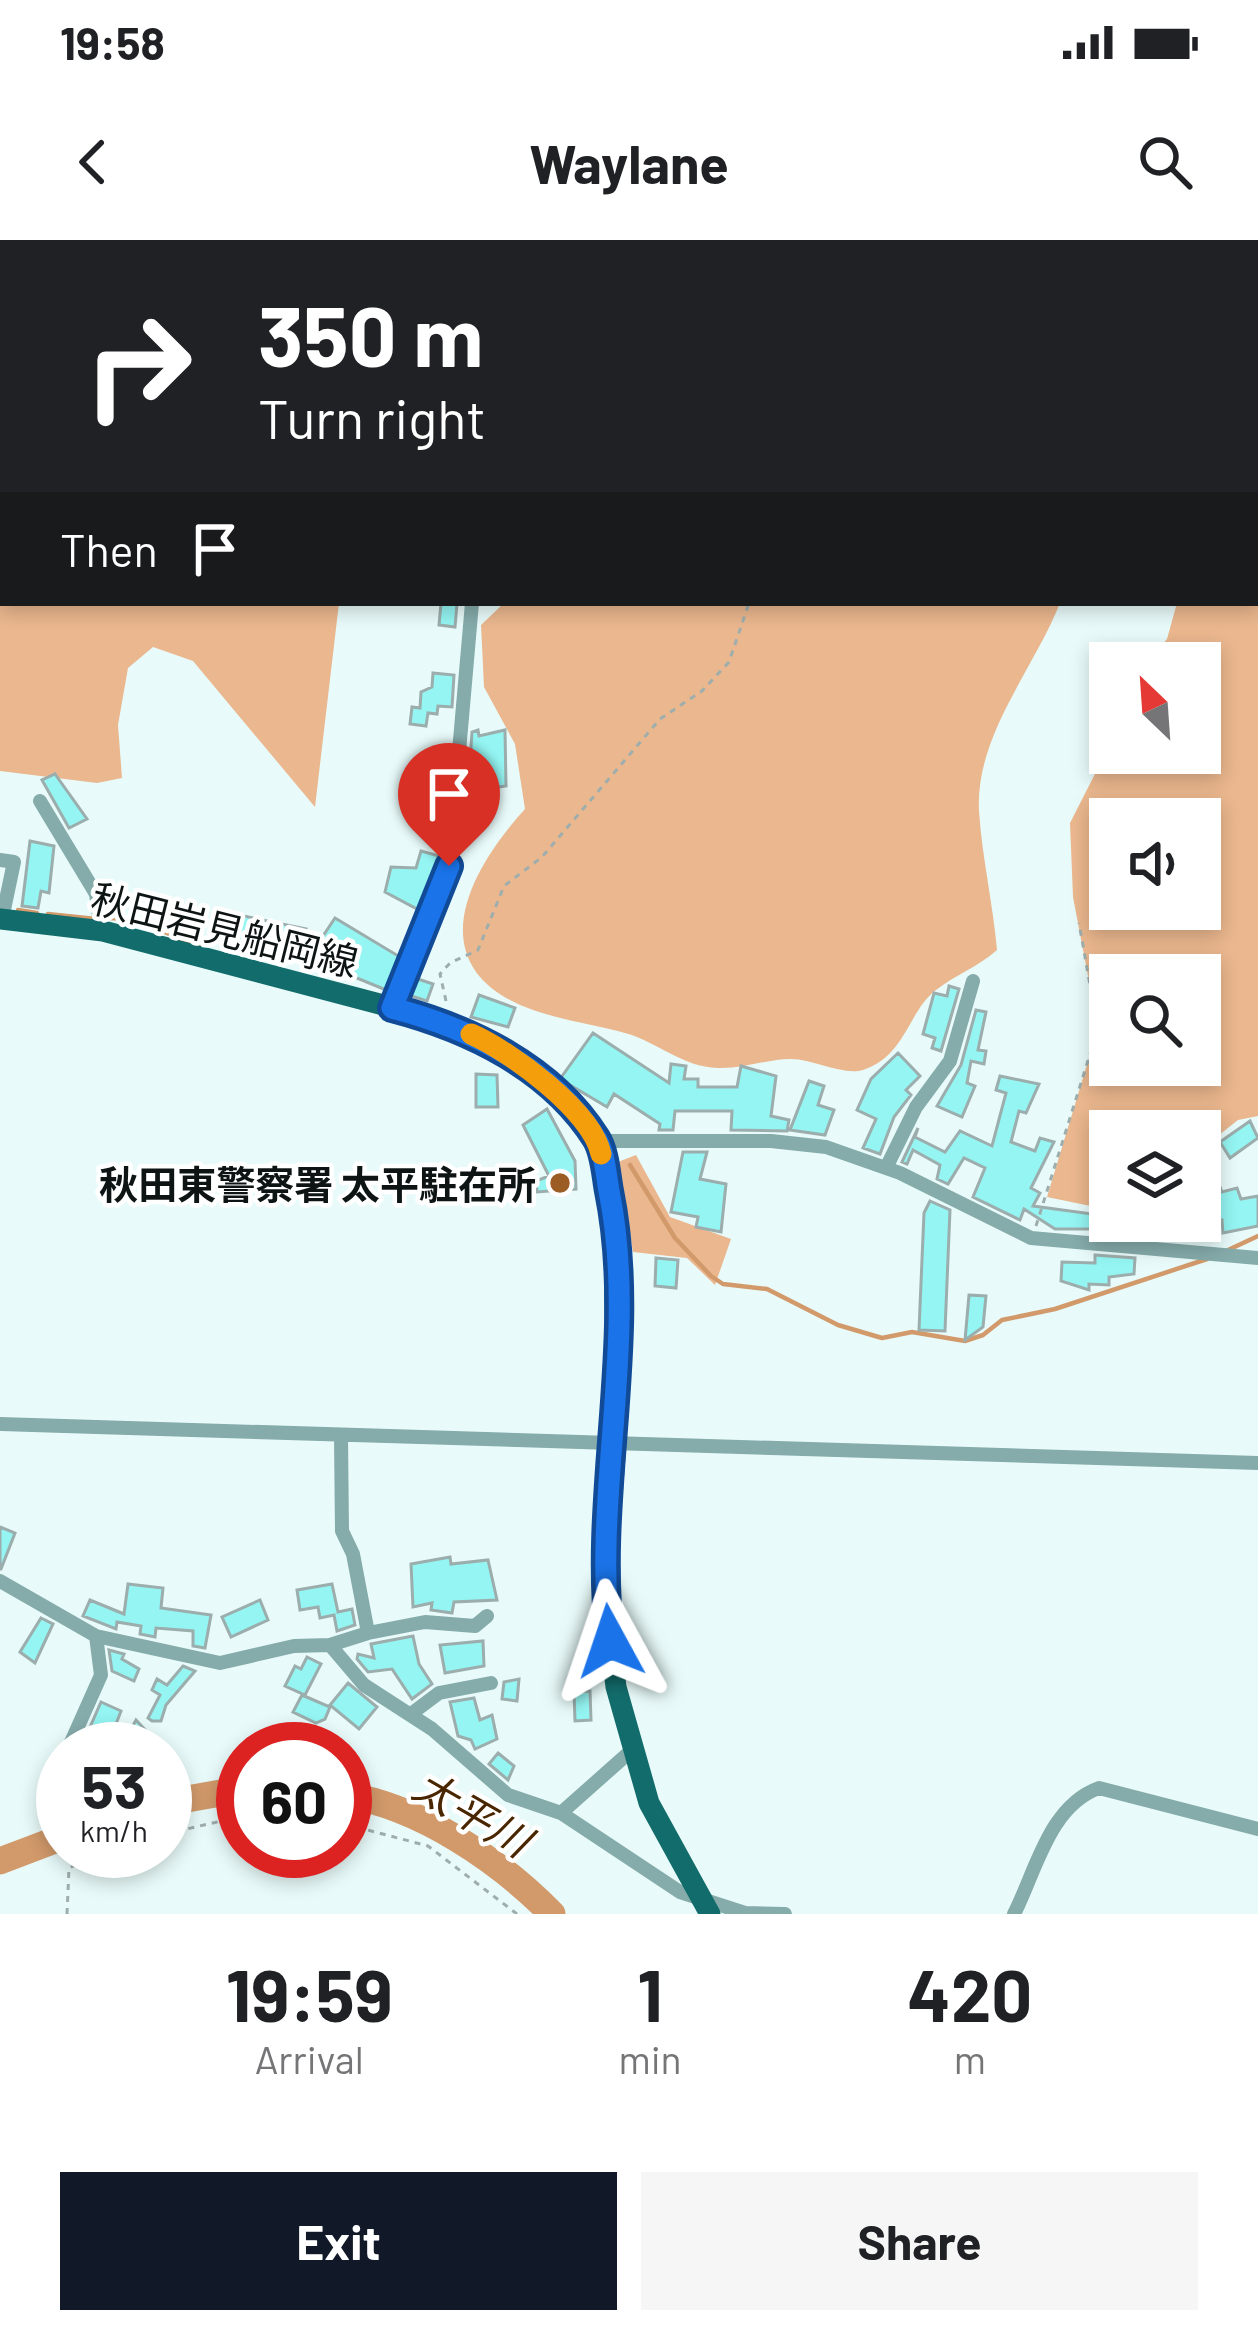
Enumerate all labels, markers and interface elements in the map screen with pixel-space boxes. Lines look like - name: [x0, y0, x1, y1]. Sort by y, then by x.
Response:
- text: 19:58: [60, 15, 165, 69]
- icon: back: [60, 129, 126, 195]
- icon: search: [1132, 129, 1198, 195]
- text: Waylane: [529, 130, 729, 195]
- text: 350 m: [258, 283, 483, 384]
- icon: right: [60, 288, 216, 444]
- text: Turn right: [258, 385, 486, 450]
- icon: arrive: [182, 516, 248, 582]
- text: Then: [60, 522, 158, 576]
- north arrow: [1089, 642, 1221, 774]
- map controls: [1089, 642, 1221, 1242]
- pin: [398, 743, 500, 866]
- icon: arrive: [416, 761, 482, 827]
- button: sound: [1089, 798, 1221, 930]
- street label: 秋田岩見船岡線: [87, 873, 363, 985]
- button: search: [1089, 954, 1221, 1086]
- button: layers: [1089, 1110, 1221, 1242]
- place label: 秋田東警察署 太平駐在所: [99, 1160, 536, 1207]
- marker: 秋田東警察署 太平駐在所: [547, 1170, 573, 1196]
- position arrow: [547, 1578, 673, 1704]
- speed limit sign: 60: [216, 1722, 372, 1878]
- text: 53: [82, 1749, 146, 1821]
- water label: 太平川: [406, 1759, 544, 1867]
- text: km/h: [80, 1812, 148, 1848]
- text: 19:59: [226, 1950, 393, 2036]
- text: 1: [637, 1950, 663, 2036]
- text: 420: [907, 1950, 1032, 2036]
- text: Arrival: [255, 2035, 364, 2082]
- text: min: [618, 2035, 682, 2082]
- text: m: [954, 2035, 986, 2082]
- button: Exit: [60, 2172, 617, 2310]
- button: Share: [641, 2172, 1198, 2310]

